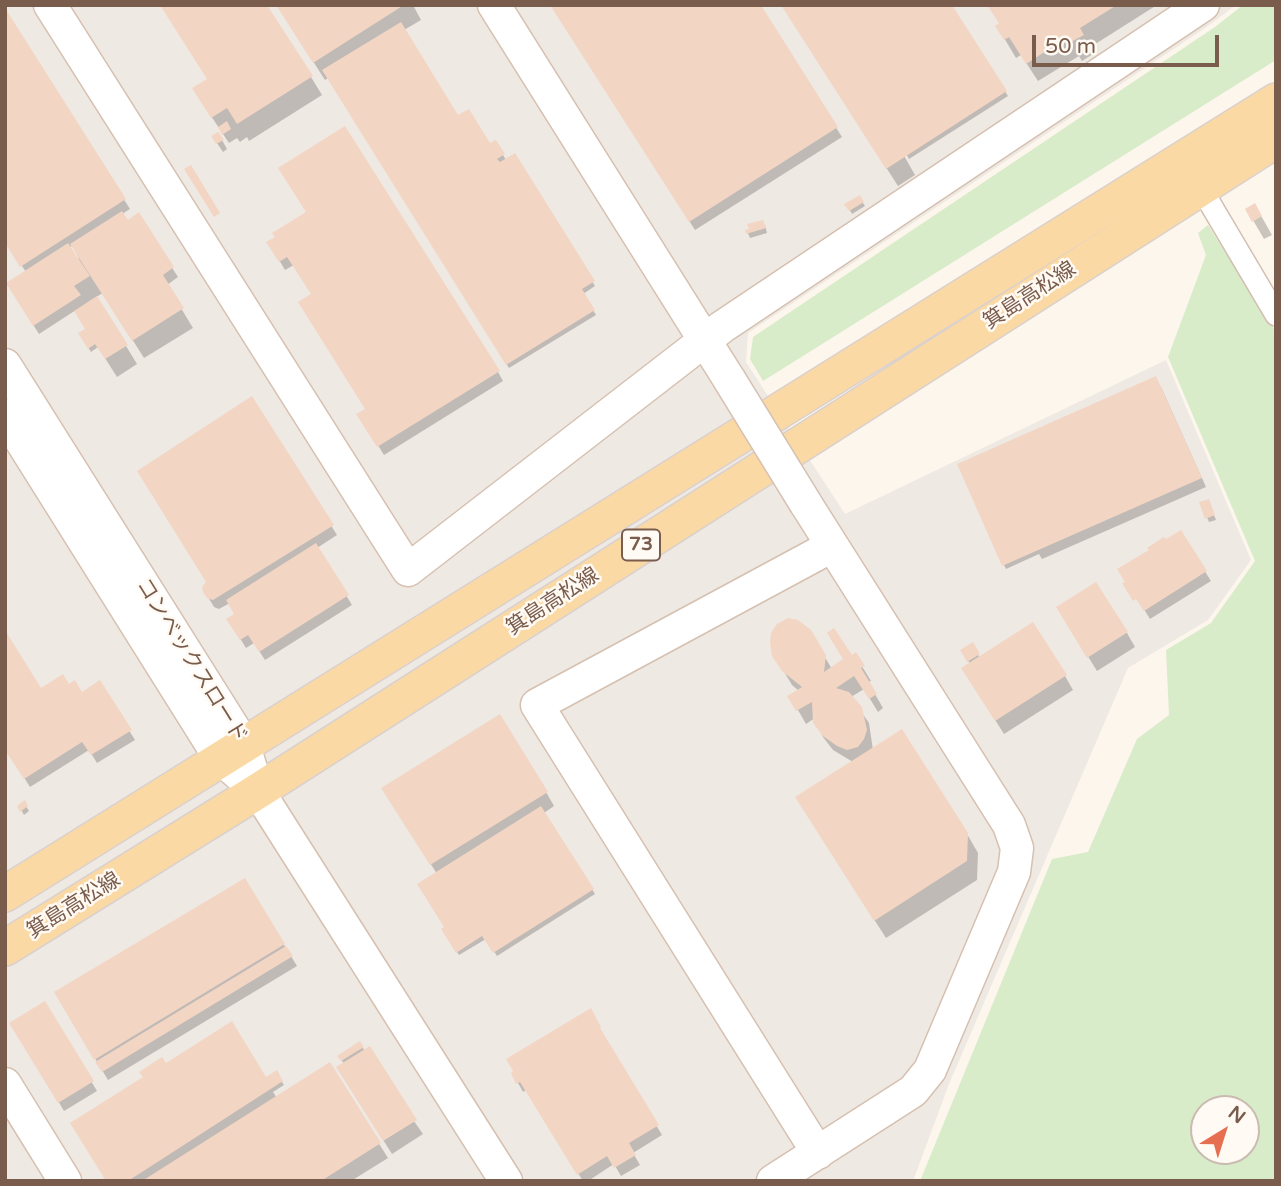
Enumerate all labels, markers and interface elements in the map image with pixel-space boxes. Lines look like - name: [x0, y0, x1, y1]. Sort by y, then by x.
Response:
- scale bar: [1036, 21, 1223, 65]
- text: 50 m: [1045, 34, 1096, 59]
- street label: 箕島高松線: [979, 257, 1081, 335]
- road number: 73: [622, 530, 660, 560]
- street label: 箕島高松線: [502, 563, 604, 641]
- street label: コンベックスロード: [130, 574, 252, 748]
- street label: 箕島高松線: [23, 867, 125, 945]
- north arrow: [1190, 1095, 1260, 1165]
- text: N: [1224, 1102, 1249, 1128]

